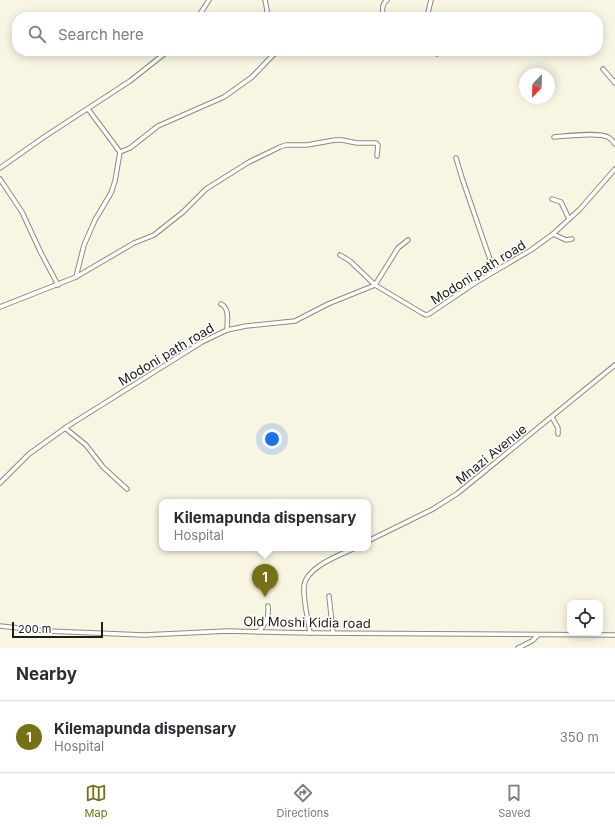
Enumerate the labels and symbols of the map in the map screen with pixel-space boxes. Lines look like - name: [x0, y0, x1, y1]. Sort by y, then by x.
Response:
- north arrow: [519, 68, 555, 104]
- street label: Modoni path road: [428, 236, 528, 308]
- street label: Modoni path road: [115, 319, 217, 389]
- street label: Mnazi Avenue: [452, 421, 530, 487]
- your location: [262, 429, 282, 449]
- pin: 1: [252, 564, 278, 597]
- street label: Old Moshi Kidia road: [243, 613, 371, 631]
- scale bar: [12, 620, 103, 639]

